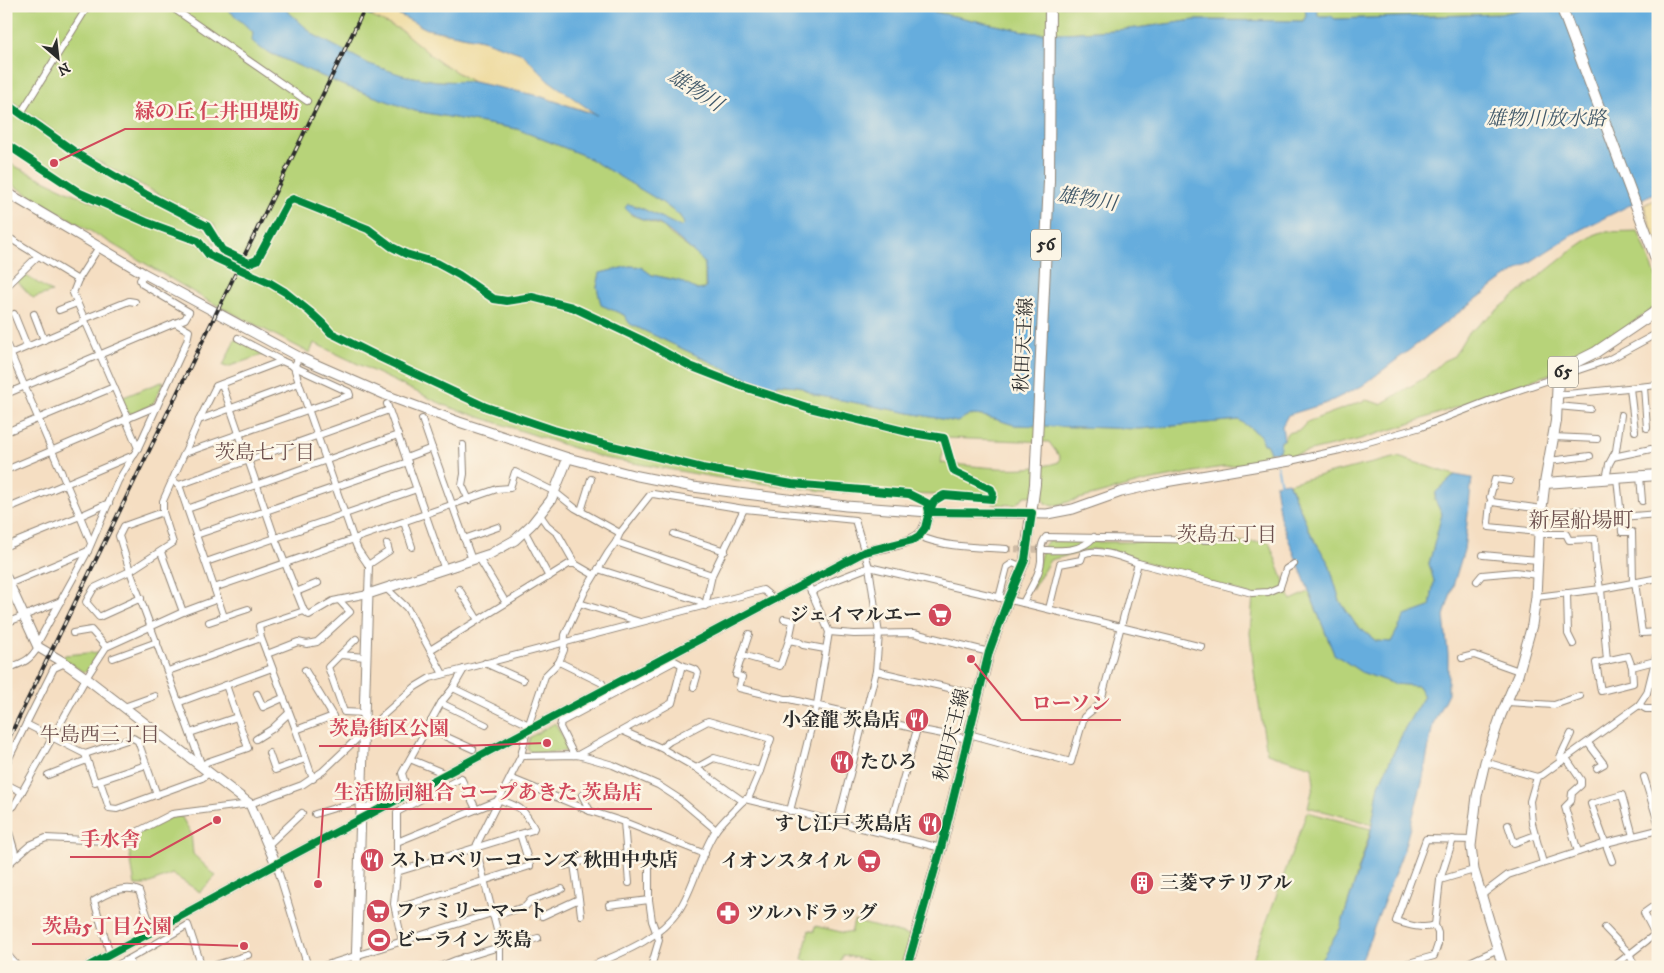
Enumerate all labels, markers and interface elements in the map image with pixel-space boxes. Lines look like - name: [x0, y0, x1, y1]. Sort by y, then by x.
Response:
- north arrow: [32, 32, 82, 82]
- text: N: [54, 58, 73, 79]
- water label: 雄物川: [663, 64, 729, 119]
- callout: 緑の丘 仁井田堤防: [125, 94, 309, 129]
- text: 緑の丘 仁井田堤防: [135, 100, 299, 125]
- water label: 雄物川放水路: [1486, 107, 1608, 132]
- water label: 雄物川: [1055, 183, 1121, 217]
- road number: 56: [1031, 230, 1061, 260]
- street label: 秋田天王線: [1010, 297, 1038, 393]
- road number: 65: [1548, 357, 1578, 388]
- district label: 茨島七丁目: [215, 441, 315, 466]
- district label: 新屋船場町: [1529, 508, 1634, 534]
- district label: 茨島五丁目: [1177, 523, 1277, 548]
- supermarket icon: ジェイマルエー: [927, 602, 953, 628]
- place label: ジェイマルエー: [789, 604, 922, 627]
- callout: ローソン: [1021, 685, 1121, 720]
- street label: 秋田天王線: [929, 686, 975, 784]
- text: ローソン: [1031, 692, 1111, 717]
- restaurant icon: 小金龍 茨島店: [904, 707, 930, 733]
- place label: 小金龍 茨島店: [782, 709, 900, 732]
- callout: 茨島街区公園: [319, 711, 459, 746]
- text: 茨島街区公園: [329, 717, 449, 742]
- district label: 牛島西三丁目: [40, 723, 160, 748]
- restaurant icon: たひろ: [829, 749, 855, 775]
- place label: たひろ: [860, 751, 917, 774]
- callout: 生活協同組合 コープあきた 茨島店: [323, 774, 652, 809]
- text: 生活協同組合 コープあきた 茨島店: [334, 781, 642, 806]
- restaurant icon: すし江戸 茨島店: [917, 811, 943, 837]
- place label: すし江戸 茨島店: [775, 813, 912, 836]
- callout: 手水舎: [70, 822, 150, 857]
- text: 手水舎: [80, 828, 140, 853]
- restaurant icon: ストロベリーコーンズ 秋田中央店: [359, 847, 385, 873]
- supermarket icon: イオンスタイル: [856, 848, 882, 874]
- place label: ストロベリーコーンズ 秋田中央店: [390, 849, 678, 872]
- place label: イオンスタイル: [721, 850, 852, 873]
- building icon: 三菱マテリアル: [1129, 870, 1155, 896]
- place label: 三菱マテリアル: [1160, 872, 1292, 895]
- supermarket icon: ファミリーマート: [365, 898, 391, 924]
- place label: ファミリーマート: [396, 900, 548, 923]
- pharmacy icon: ツルハドラッグ: [715, 900, 741, 926]
- place label: ツルハドラッグ: [746, 902, 878, 925]
- callout: 茨島5丁目公園: [32, 909, 182, 944]
- text: 茨島5丁目公園: [42, 915, 172, 940]
- sports icon: ビーライン 茨島: [366, 927, 392, 953]
- place label: ビーライン 茨島: [396, 929, 532, 952]

